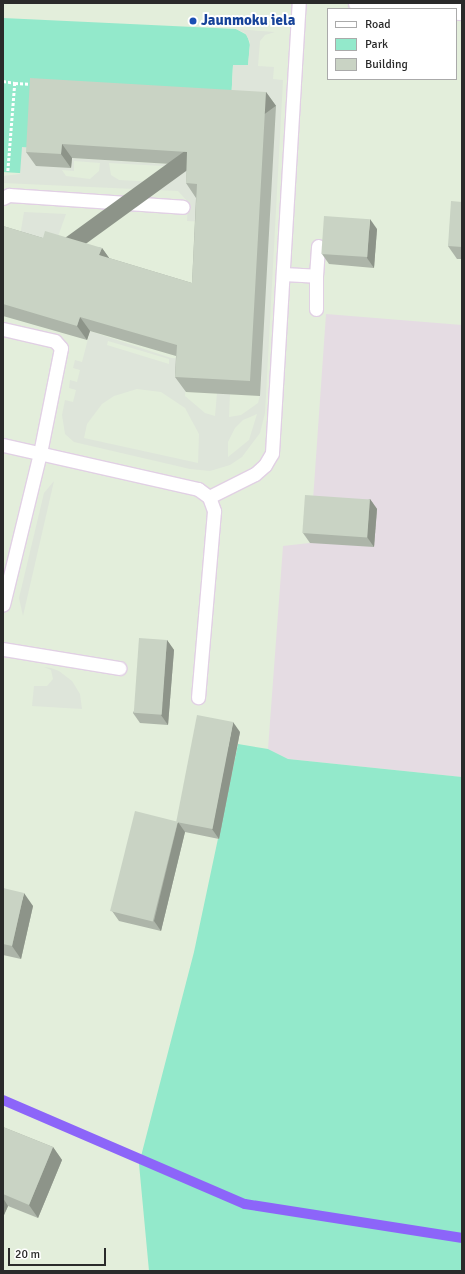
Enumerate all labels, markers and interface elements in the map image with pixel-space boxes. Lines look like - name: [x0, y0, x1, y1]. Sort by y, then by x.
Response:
- legend: [327, 8, 457, 80]
- place label: Jaunmoku iela: [201, 12, 295, 30]
- marker: Jaunmoku iela: [188, 16, 198, 26]
- text: Road: [365, 17, 391, 32]
- text: Park: [365, 37, 388, 52]
- text: Building: [365, 57, 408, 72]
- scale bar: [10, 1240, 108, 1266]
- text: 20 m: [15, 1247, 40, 1262]

